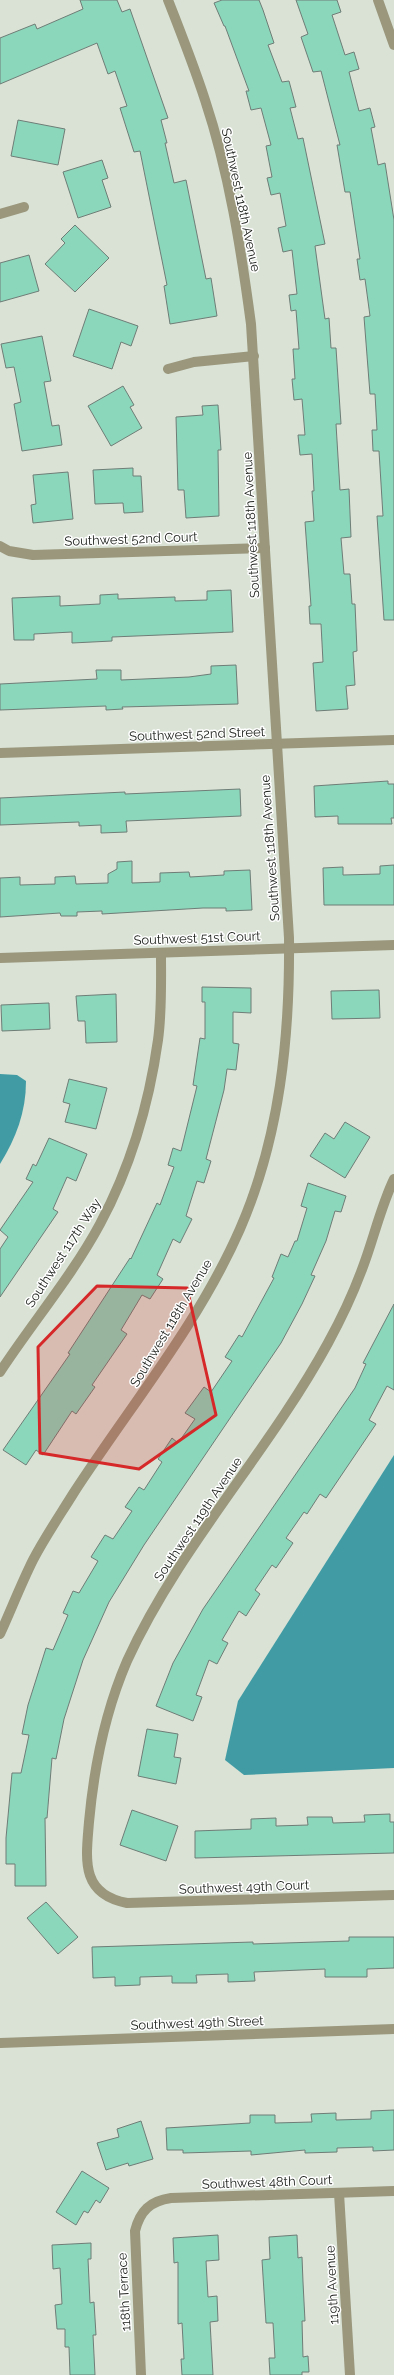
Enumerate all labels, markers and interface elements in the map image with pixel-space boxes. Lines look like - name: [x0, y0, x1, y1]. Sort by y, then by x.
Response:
- street label: Southwest 118th Avenue: [218, 127, 264, 273]
- street label: Southwest 118th Avenue: [240, 451, 262, 598]
- street label: Southwest 52nd Court: [64, 529, 198, 549]
- street label: Southwest 52nd Street: [129, 724, 266, 744]
- street label: Southwest 118th Avenue: [257, 774, 283, 922]
- street label: Southwest 51st Court: [133, 928, 261, 948]
- street label: Southwest 117th Way: [22, 1196, 104, 1310]
- street label: Southwest 118th Avenue: [127, 1256, 215, 1390]
- street label: Southwest 119th Avenue: [151, 1454, 245, 1584]
- street label: Southwest 49th Court: [179, 1877, 310, 1897]
- street label: Southwest 49th Street: [130, 2013, 264, 2033]
- street label: Southwest 48th Court: [202, 2172, 333, 2192]
- street label: 119th Avenue: [322, 2245, 342, 2325]
- street label: 118th Terrace: [114, 2252, 134, 2332]

